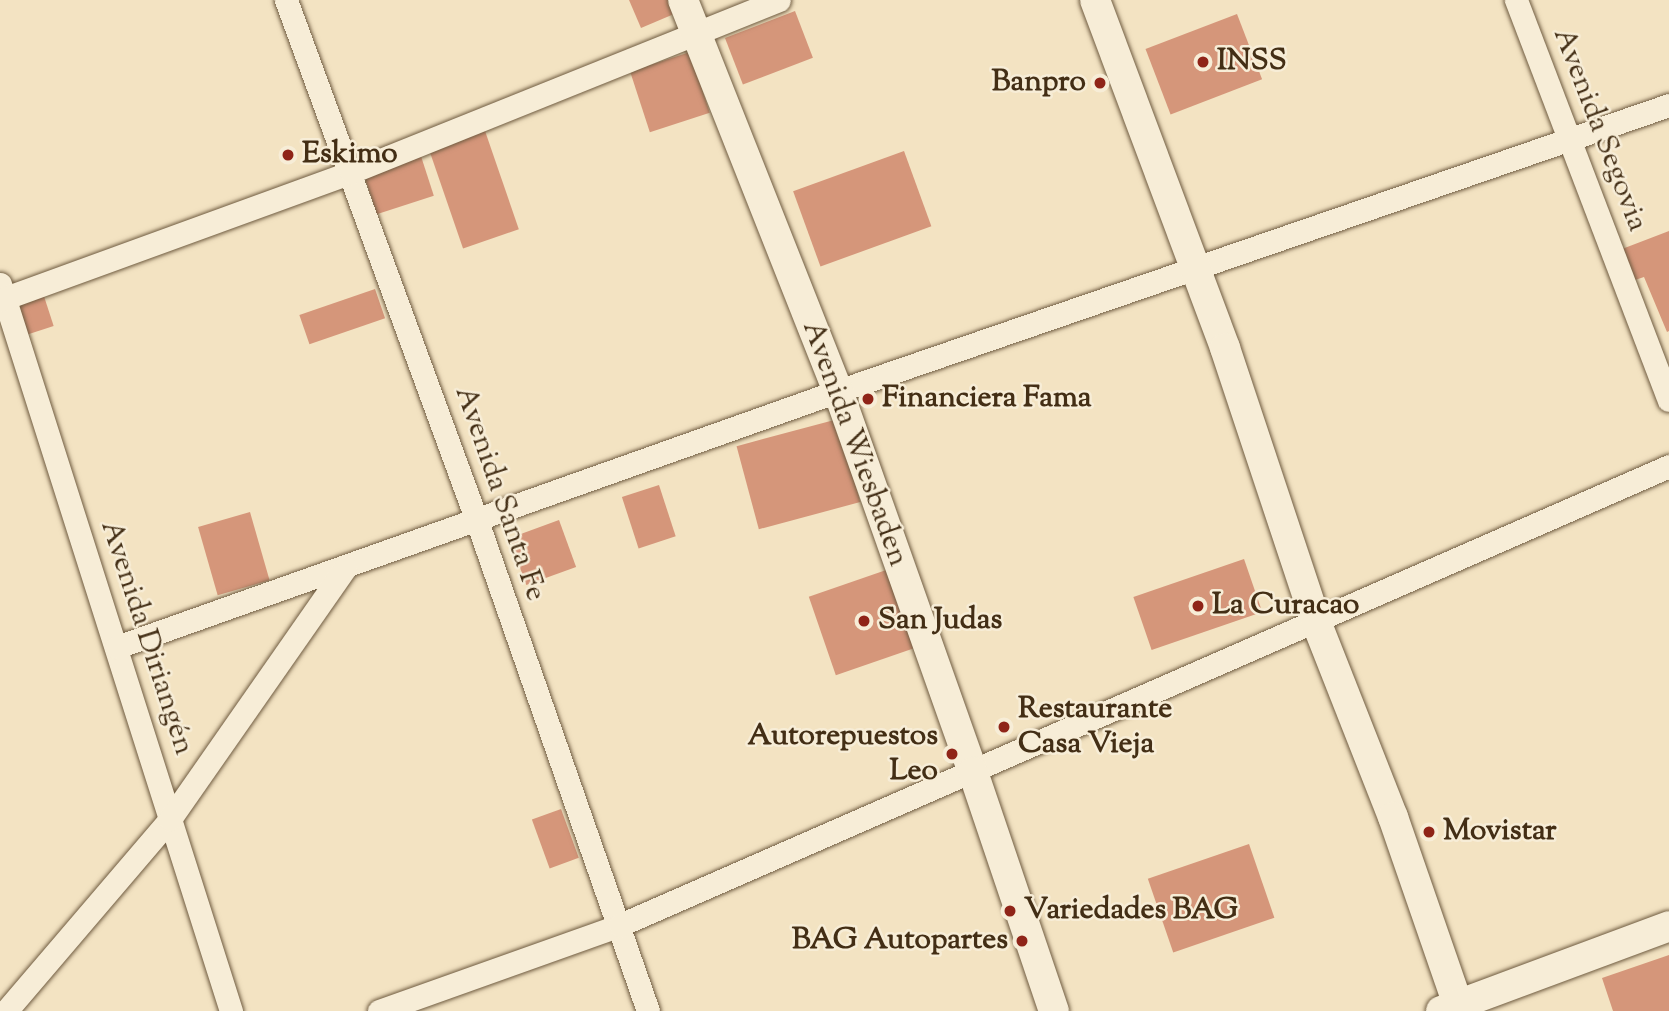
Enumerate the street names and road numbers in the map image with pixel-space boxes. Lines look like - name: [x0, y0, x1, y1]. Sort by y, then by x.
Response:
- street label: Avenida Segovia: [1544, 23, 1654, 237]
- street label: Avenida Wiesbaden: [793, 316, 915, 572]
- street label: Avenida Santa Fe: [445, 382, 553, 606]
- street label: Avenida Diriangén: [91, 516, 201, 760]

